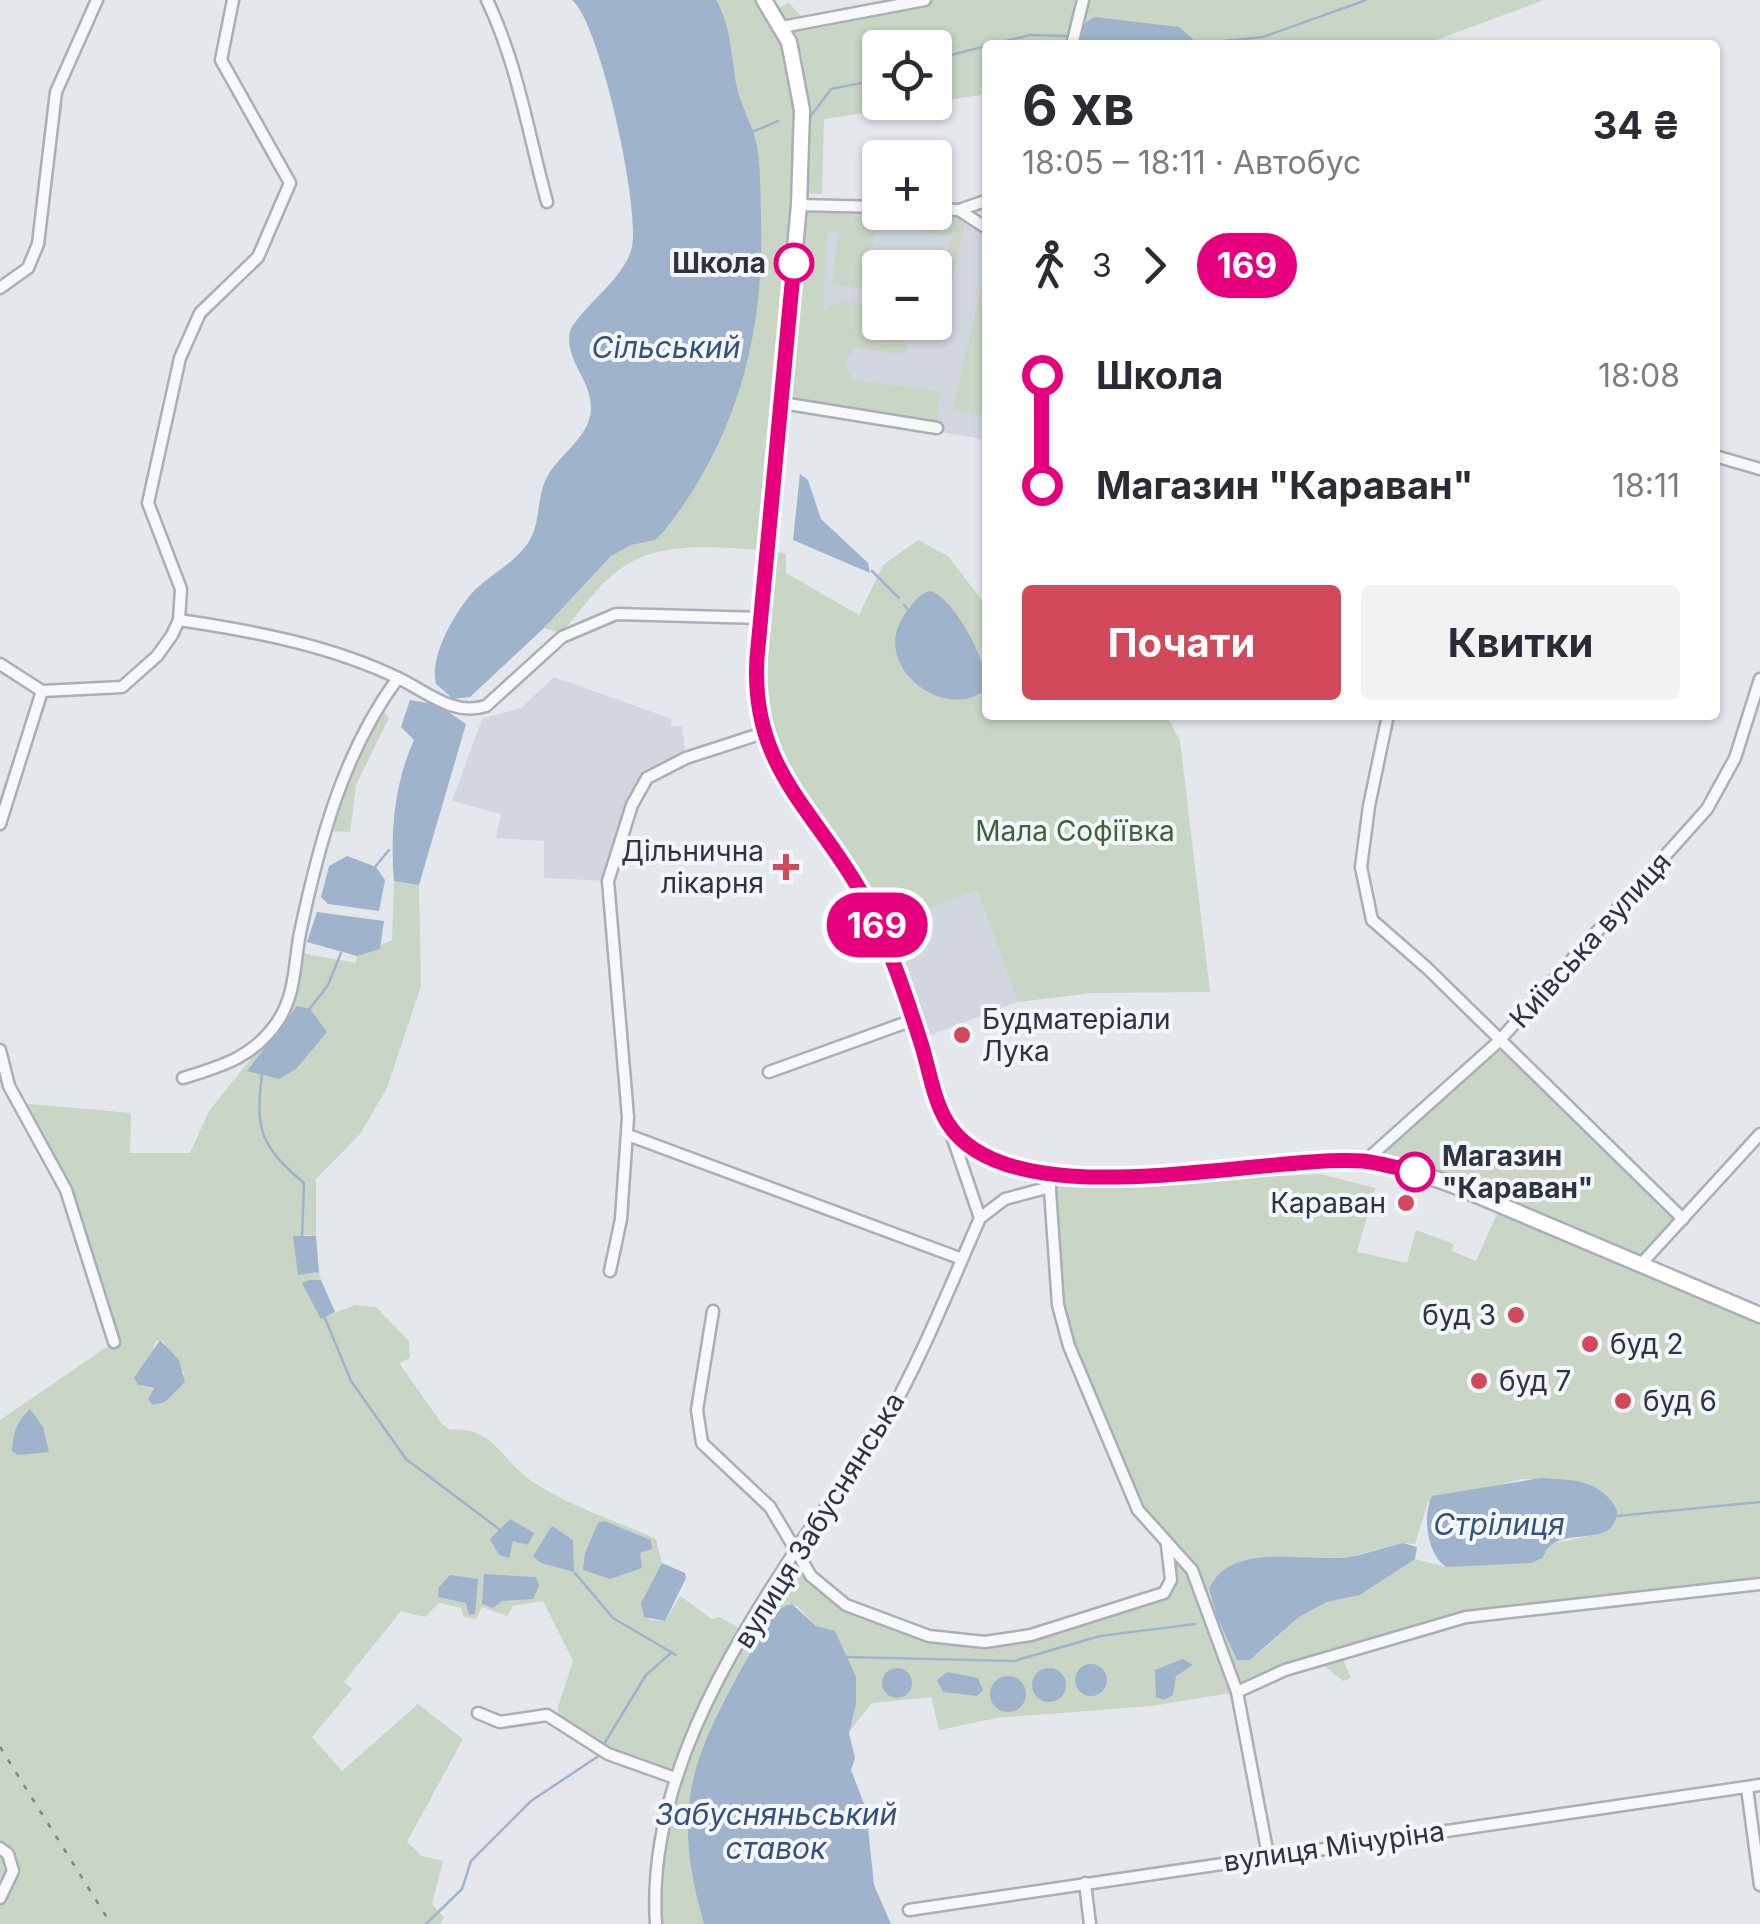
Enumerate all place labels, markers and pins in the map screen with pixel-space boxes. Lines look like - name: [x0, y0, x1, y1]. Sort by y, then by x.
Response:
- marker: Школа: [775, 244, 813, 282]
- place label: Школа: [672, 246, 766, 280]
- place label: Дільнична лікарня: [621, 834, 764, 900]
- marker: Дільнична лікарня: [773, 854, 799, 880]
- place label: Будматеріали Лука: [982, 1002, 1171, 1068]
- marker: Будматеріали Лука: [951, 1024, 973, 1046]
- place label: Магазин "Караван": [1442, 1139, 1593, 1205]
- marker: Магазин "Караван": [1396, 1153, 1434, 1191]
- place label: Караван: [1270, 1186, 1386, 1220]
- marker: Караван: [1395, 1192, 1417, 1214]
- place label: буд 3: [1422, 1298, 1496, 1332]
- marker: буд 3: [1505, 1304, 1527, 1326]
- place label: буд 2: [1610, 1327, 1684, 1361]
- marker: буд 2: [1579, 1333, 1601, 1355]
- place label: буд 7: [1499, 1364, 1571, 1398]
- marker: буд 7: [1468, 1370, 1490, 1392]
- place label: буд 6: [1643, 1384, 1717, 1418]
- marker: буд 6: [1612, 1390, 1634, 1412]

